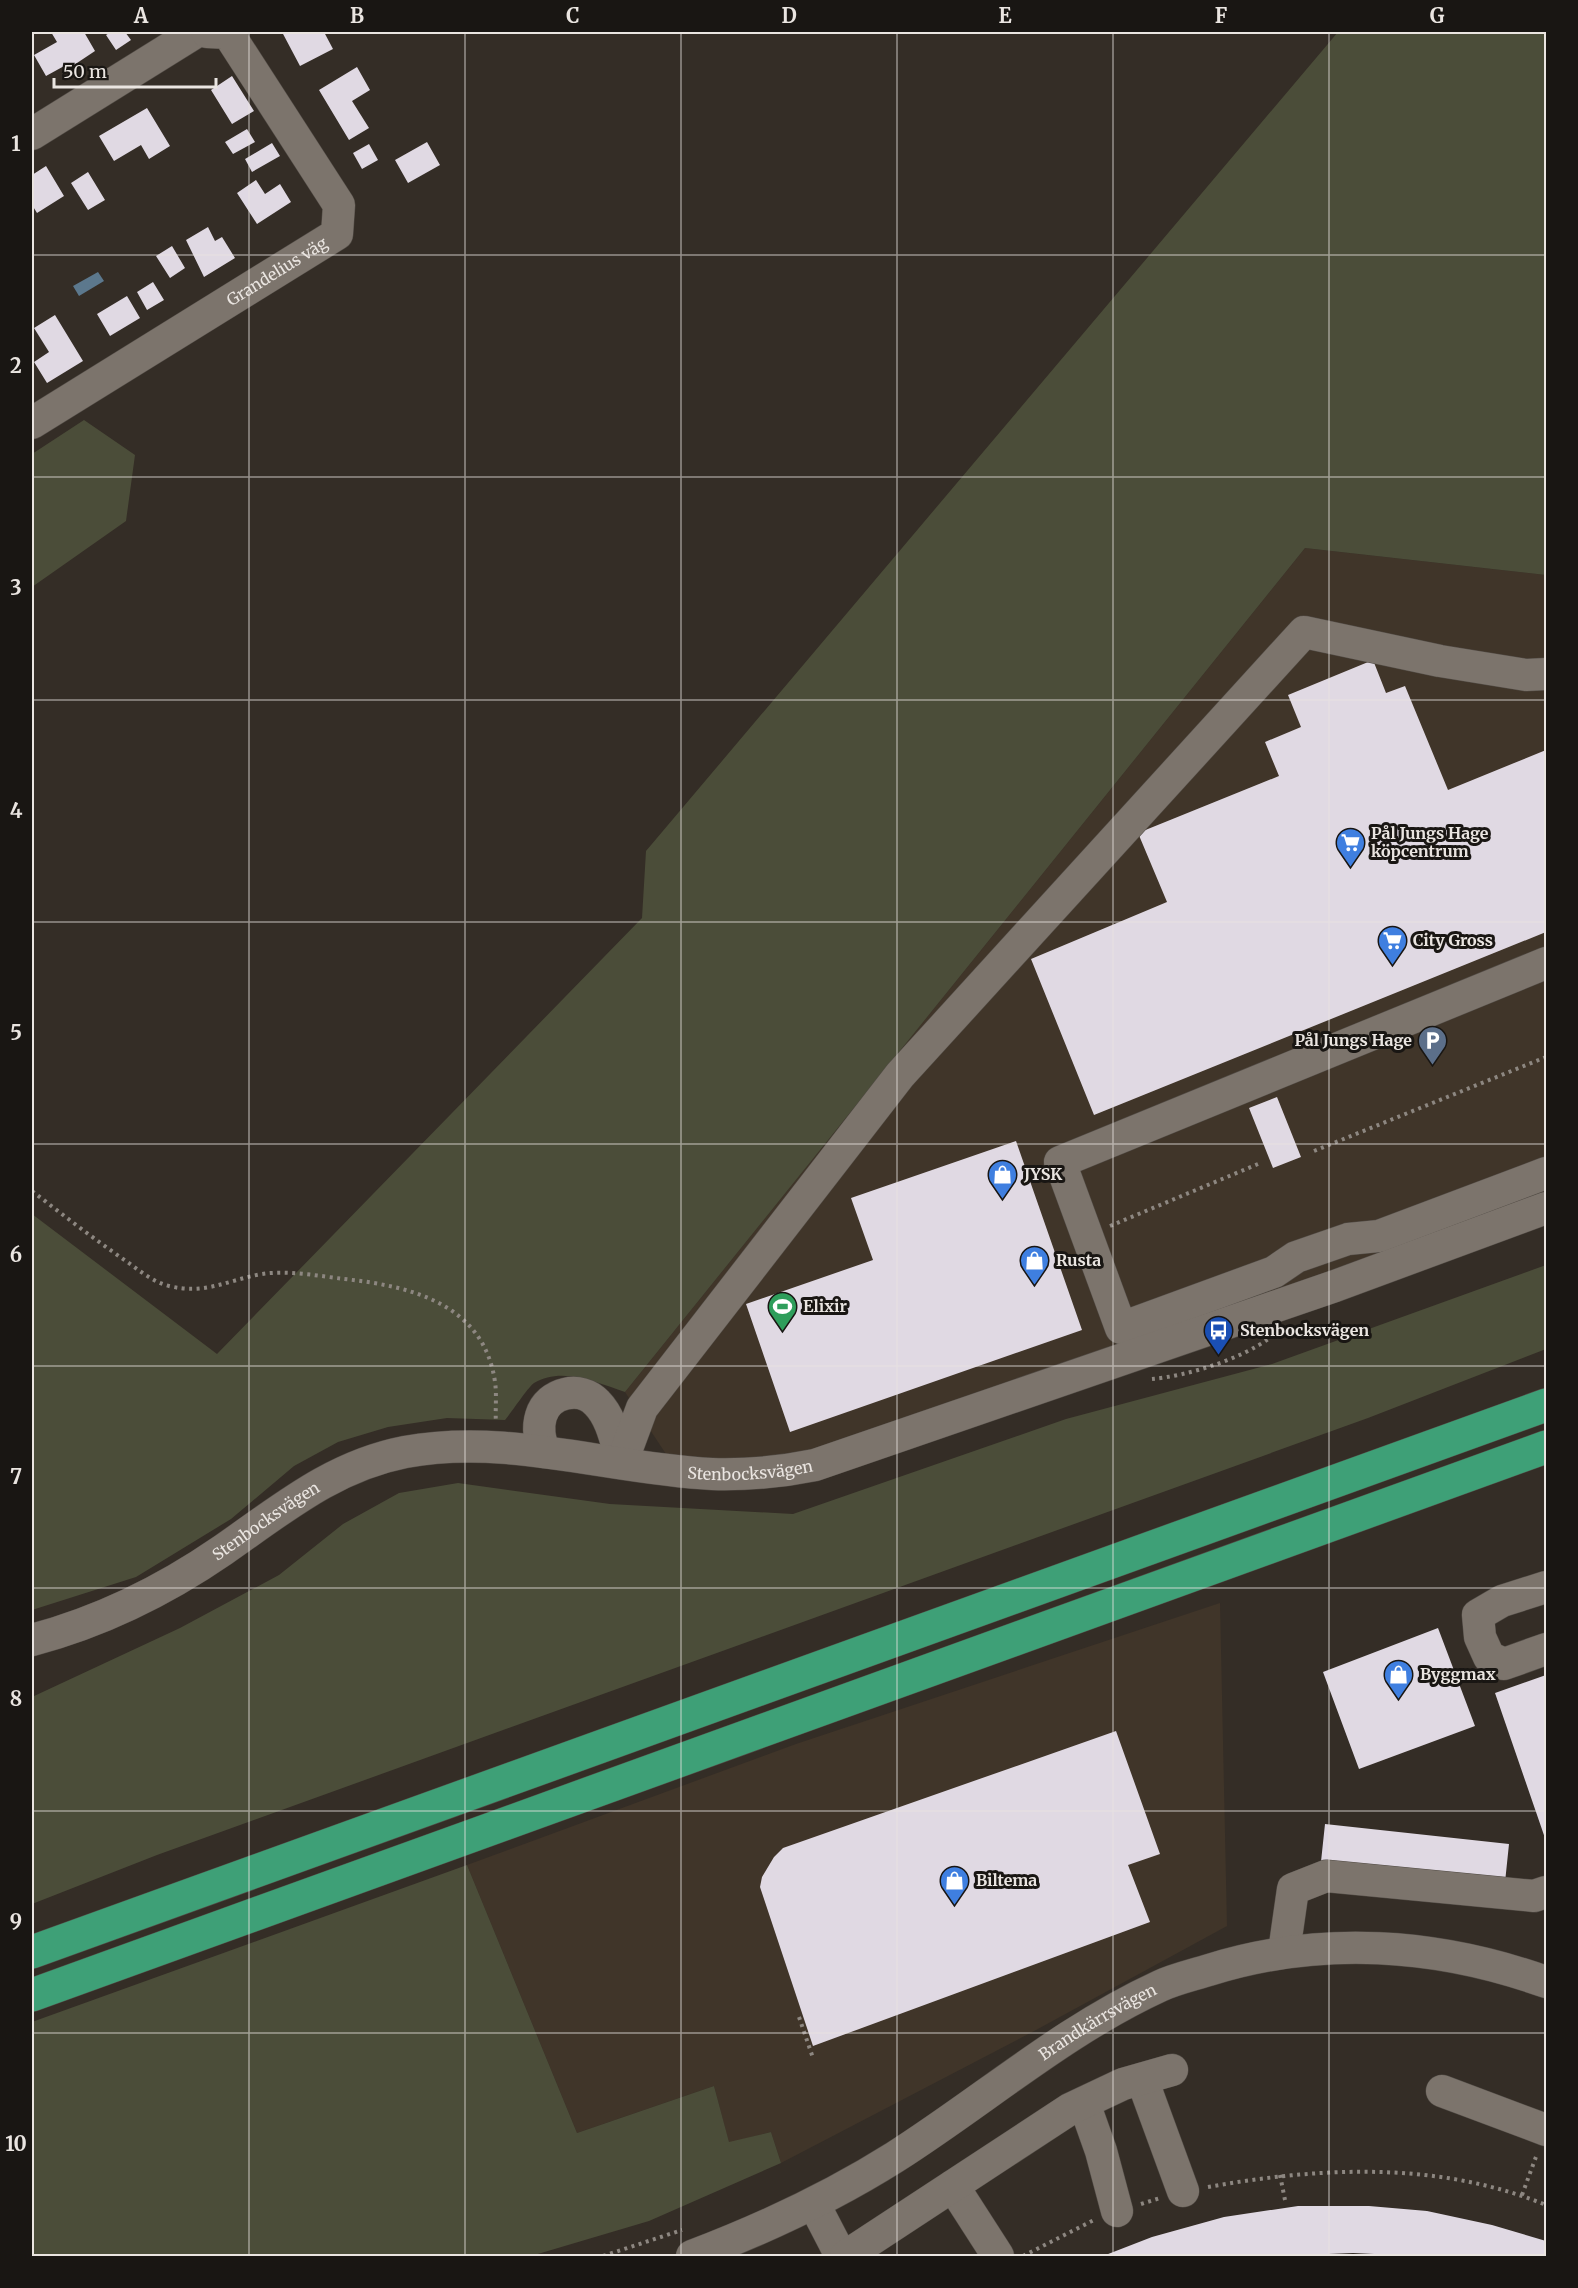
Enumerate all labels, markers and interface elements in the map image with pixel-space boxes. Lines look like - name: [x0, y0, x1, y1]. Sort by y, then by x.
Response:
- text: A: [133, 3, 149, 28]
- text: B: [350, 3, 364, 28]
- text: C: [566, 3, 580, 28]
- text: D: [781, 3, 797, 28]
- text: E: [998, 3, 1012, 28]
- text: F: [1215, 3, 1228, 28]
- text: G: [1430, 3, 1445, 28]
- scale bar: [54, 51, 216, 89]
- text: 50 m: [63, 60, 107, 83]
- text: 1: [11, 131, 21, 156]
- street label: Grandelius väg: [223, 232, 331, 310]
- text: 2: [10, 353, 22, 378]
- text: 3: [10, 575, 22, 600]
- text: 4: [10, 798, 23, 823]
- place label: Pål Jungs Hage köpcentrum: [1371, 823, 1489, 861]
- supermarket icon: Pål Jungs Hage köpcentrum: [1334, 826, 1366, 868]
- supermarket icon: City Gross: [1376, 924, 1408, 966]
- place label: City Gross: [1413, 930, 1493, 950]
- text: 5: [10, 1020, 22, 1045]
- parking icon: Pål Jungs Hage: [1417, 1024, 1449, 1066]
- place label: Pål Jungs Hage: [1294, 1030, 1412, 1050]
- shop icon: JYSK: [987, 1158, 1019, 1200]
- place label: JYSK: [1023, 1164, 1062, 1184]
- text: 6: [10, 1242, 22, 1267]
- shop icon: Rusta: [1019, 1244, 1051, 1286]
- place label: Rusta: [1056, 1250, 1101, 1270]
- sports icon: Elixir: [766, 1290, 798, 1332]
- place label: Elixir: [803, 1296, 848, 1316]
- bus stop icon: Stenbocksvägen: [1203, 1314, 1235, 1356]
- place label: Stenbocksvägen: [1240, 1320, 1369, 1340]
- street label: Stenbocksvägen: [687, 1456, 815, 1484]
- text: 7: [10, 1464, 22, 1489]
- street label: Stenbocksvägen: [208, 1477, 323, 1564]
- shop icon: Byggmax: [1383, 1658, 1415, 1700]
- place label: Byggmax: [1420, 1664, 1496, 1684]
- text: 8: [10, 1686, 22, 1711]
- shop icon: Biltema: [939, 1864, 971, 1906]
- place label: Biltema: [976, 1870, 1037, 1890]
- text: 9: [10, 1909, 22, 1934]
- street label: Brandkärrsvägen: [1035, 1979, 1160, 2064]
- text: 10: [5, 2131, 27, 2156]

